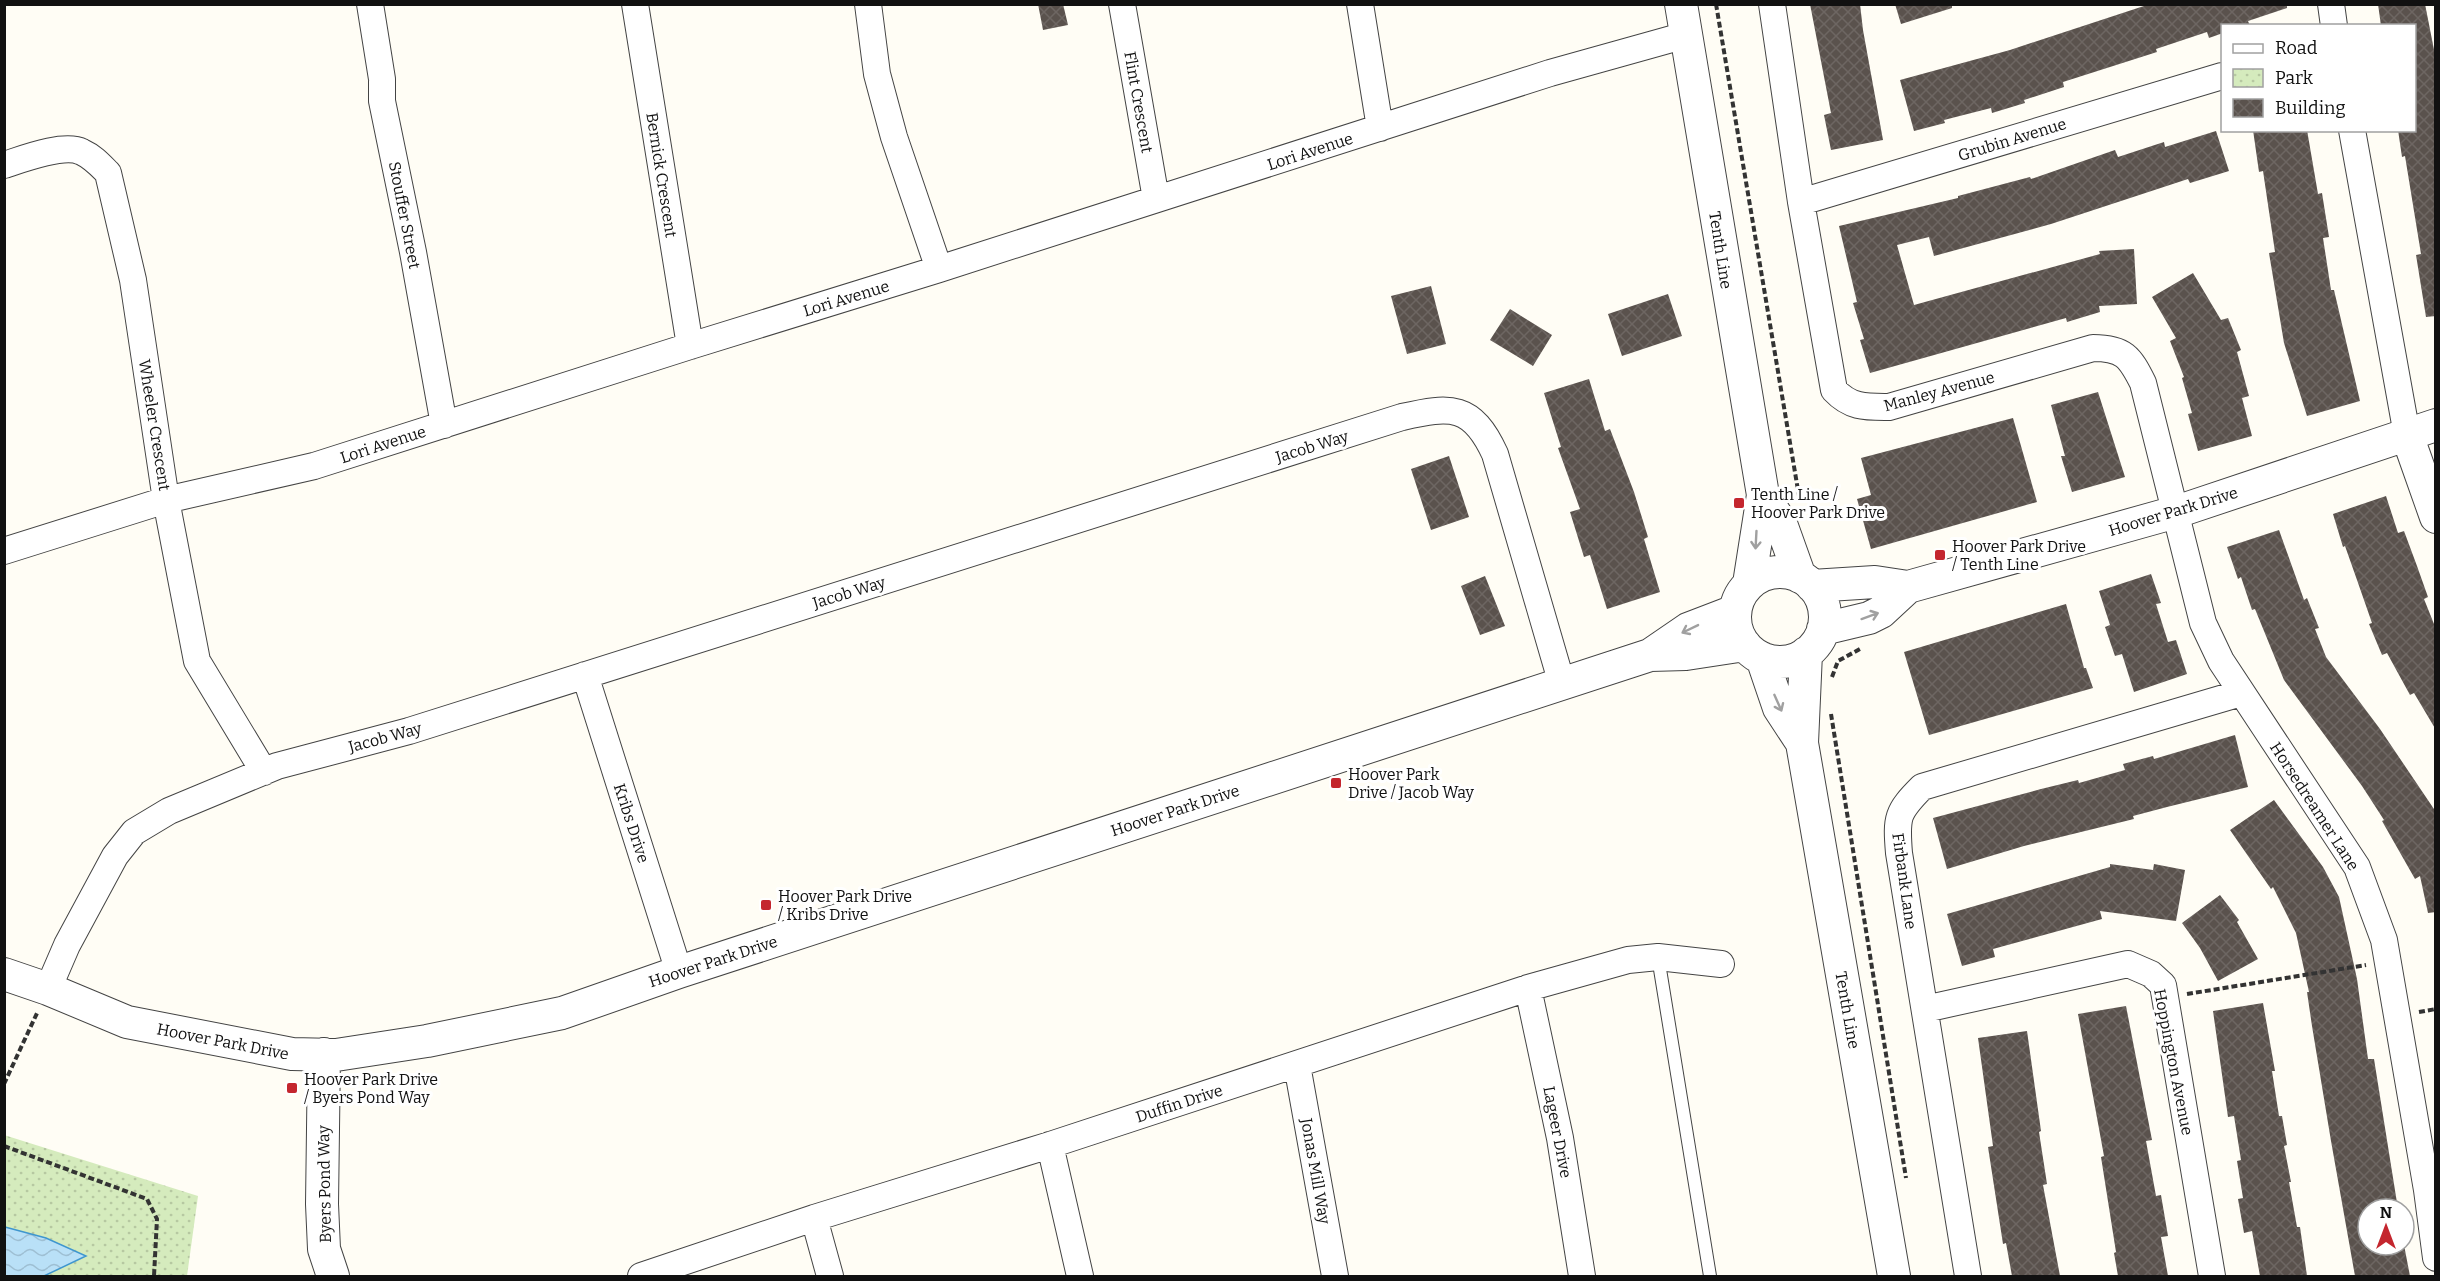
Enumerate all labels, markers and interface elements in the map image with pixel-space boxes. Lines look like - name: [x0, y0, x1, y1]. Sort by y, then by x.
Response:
- legend: [2221, 24, 2416, 132]
- text: Road: [2275, 37, 2318, 59]
- street label: Flint Crescent: [1120, 50, 1157, 155]
- text: Park: [2275, 67, 2314, 89]
- text: Building: [2275, 97, 2346, 119]
- street label: Bernick Crescent: [642, 111, 681, 239]
- street label: Grubin Avenue: [1956, 114, 2069, 165]
- street label: Lori Avenue: [1265, 129, 1355, 174]
- street label: Stouffer Street: [385, 160, 424, 271]
- street label: Tenth Line: [1705, 210, 1736, 290]
- street label: Lori Avenue: [801, 276, 891, 321]
- street label: Wheeler Crescent: [135, 358, 174, 492]
- street label: Manley Avenue: [1882, 368, 1997, 415]
- street label: Lori Avenue: [338, 422, 428, 467]
- street label: Jacob Way: [1273, 426, 1351, 467]
- street label: Hoover Park Drive: [2106, 483, 2240, 540]
- place label: Tenth Line / Hoover Park Drive: [1751, 485, 1885, 522]
- marker: Tenth Line / Hoover Park Drive: [1732, 496, 1746, 510]
- one-way arrow: [1750, 529, 1761, 549]
- place label: Hoover Park Drive / Tenth Line: [1952, 537, 2086, 574]
- marker: Hoover Park Drive / Tenth Line: [1933, 548, 1947, 562]
- street label: Jacob Way: [810, 572, 888, 613]
- one-way arrow: [1860, 610, 1879, 621]
- one-way arrow: [1682, 624, 1700, 636]
- one-way arrow: [1773, 693, 1784, 711]
- street label: Jacob Way: [345, 718, 424, 757]
- street label: Horsedreamer Lane: [2266, 739, 2363, 874]
- place label: Hoover Park Drive / Jacob Way: [1348, 765, 1474, 802]
- marker: Hoover Park Drive / Jacob Way: [1329, 776, 1343, 790]
- street label: Kribs Drive: [610, 781, 653, 865]
- street label: Hoover Park Drive: [1108, 781, 1242, 840]
- street label: Firbank Lane: [1888, 832, 1921, 930]
- place label: Hoover Park Drive / Kribs Drive: [778, 887, 912, 924]
- marker: Hoover Park Drive / Kribs Drive: [759, 898, 773, 912]
- street label: Hoover Park Drive: [646, 932, 780, 991]
- street label: Tenth Line: [1831, 970, 1864, 1050]
- street label: Hoppington Avenue: [2150, 987, 2197, 1137]
- street label: Hoover Park Drive: [155, 1019, 291, 1064]
- place label: Hoover Park Drive / Byers Pond Way: [304, 1070, 438, 1107]
- street label: Duffin Drive: [1133, 1080, 1225, 1126]
- marker: Hoover Park Drive / Byers Pond Way: [285, 1081, 299, 1095]
- street label: Lageer Drive: [1539, 1084, 1576, 1180]
- street label: Jonas Mill Way: [1297, 1116, 1334, 1226]
- street label: Byers Pond Way: [314, 1125, 335, 1243]
- north arrow: [2356, 1197, 2416, 1257]
- text: N: [2380, 1203, 2392, 1222]

